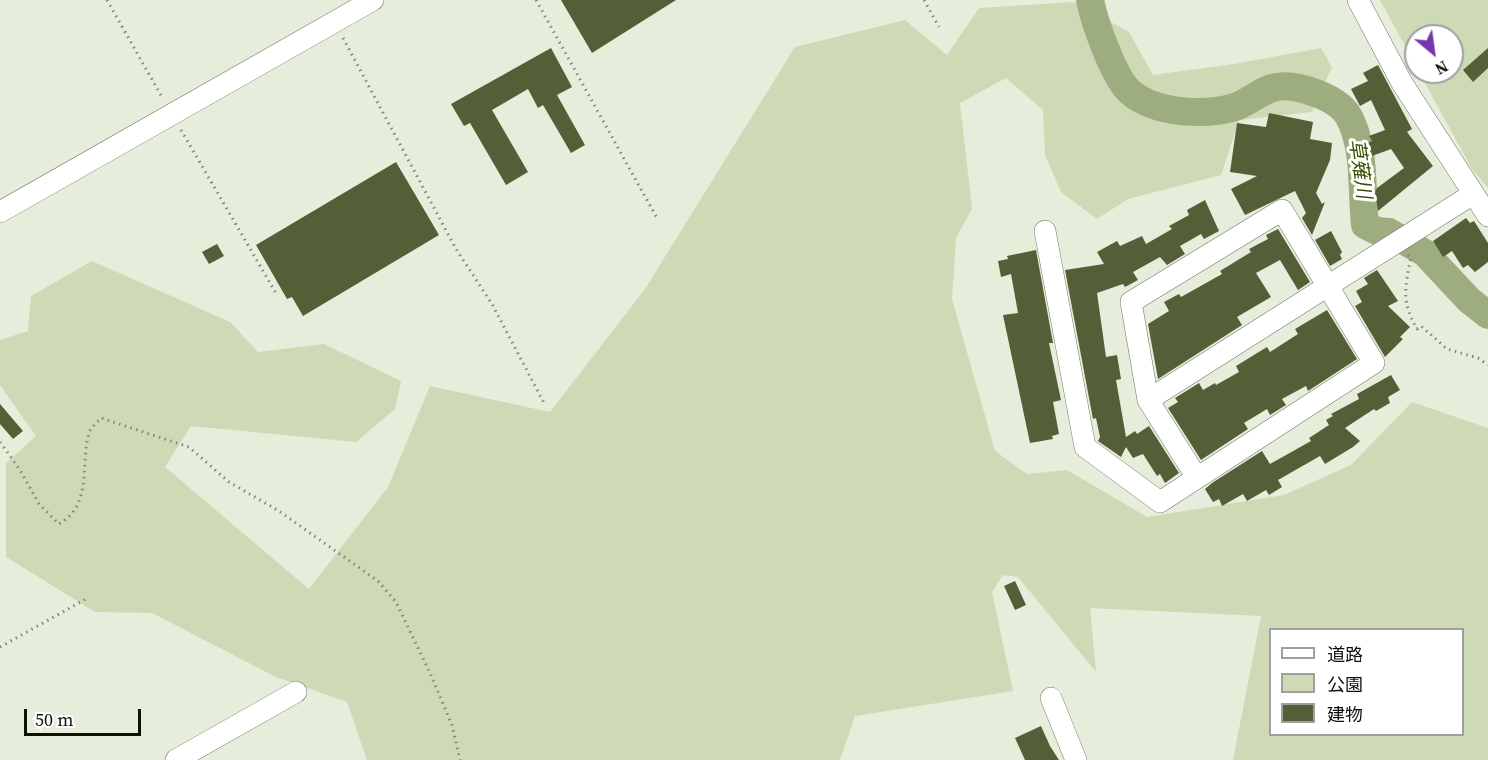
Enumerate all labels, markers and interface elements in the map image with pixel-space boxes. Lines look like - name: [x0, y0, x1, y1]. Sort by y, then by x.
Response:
- north arrow: [1404, 24, 1464, 84]
- text: N: [1431, 56, 1452, 80]
- water label: 草薙川: [1343, 138, 1375, 200]
- legend: [1269, 628, 1464, 736]
- text: 道路: [1327, 642, 1363, 667]
- text: 公園: [1327, 672, 1363, 697]
- scale bar: [27, 697, 144, 735]
- text: 建物: [1327, 702, 1363, 727]
- text: 50 m: [35, 707, 73, 732]

